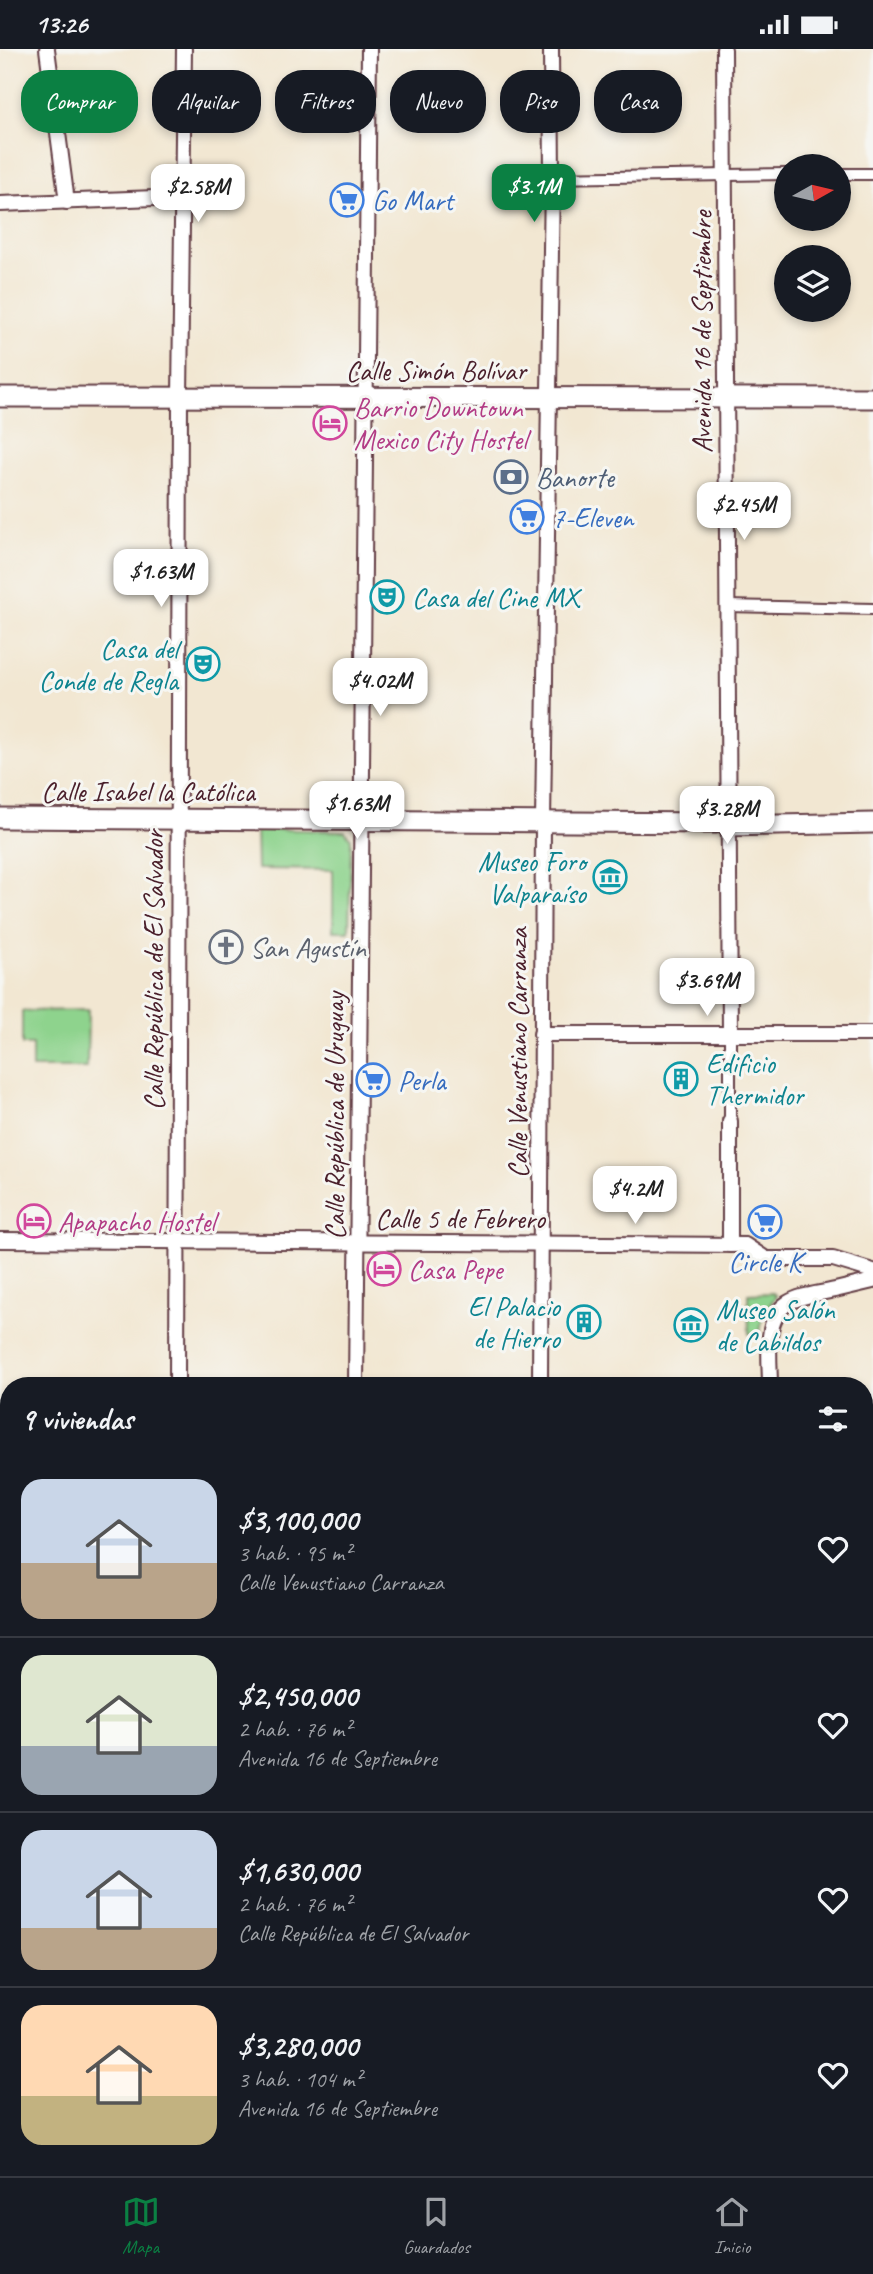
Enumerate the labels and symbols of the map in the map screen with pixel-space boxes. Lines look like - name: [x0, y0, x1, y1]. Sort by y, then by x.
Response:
- north arrow: [774, 154, 850, 231]
- pin: $2.58M: [141, 165, 255, 224]
- pin: $3.1M: [485, 165, 583, 224]
- supermarket icon: Go Mart: [328, 181, 366, 219]
- place label: Go Mart: [372, 183, 456, 218]
- street label: Avenida 16 de Septiembre: [684, 209, 719, 453]
- street label: Calle Simón Bolívar: [346, 353, 528, 388]
- place label: Barrio Downtown Mexico City Hostel: [354, 390, 532, 457]
- hotel icon: Barrio Downtown Mexico City Hostel: [311, 404, 349, 442]
- bank icon: Banorte: [492, 458, 530, 496]
- place label: Banorte: [536, 460, 616, 495]
- pin: $2.45M: [687, 483, 801, 542]
- supermarket icon: 7-Eleven: [508, 498, 546, 536]
- place label: 7-Eleven: [552, 500, 635, 535]
- pin: $1.63M: [104, 549, 218, 609]
- theatre icon: Casa del Cine MX: [368, 578, 406, 616]
- place label: Casa del Cine MX: [412, 580, 583, 615]
- place label: Casa del Conde de Regla: [39, 631, 183, 698]
- theatre icon: Casa del Conde de Regla: [184, 645, 222, 683]
- pin: $4.02M: [323, 659, 437, 718]
- street label: Calle Isabel la Católica: [41, 774, 256, 809]
- pin: $1.63M: [300, 781, 414, 841]
- pin: $3.28M: [670, 787, 784, 846]
- street label: Calle República de El Salvador: [136, 828, 171, 1110]
- place label: Museo Foro Valparaíso: [478, 844, 589, 911]
- museum icon: Museo Foro Valparaíso: [591, 858, 629, 896]
- street label: Calle Venustiano Carranza: [500, 926, 535, 1178]
- church icon: San Agustín: [207, 928, 245, 966]
- place label: San Agustín: [250, 930, 367, 965]
- pin: $3.69M: [650, 958, 764, 1018]
- street label: Calle República de Uruguay: [317, 990, 352, 1240]
- place label: Edificio Thermidor: [706, 1046, 805, 1113]
- building icon: Edificio Thermidor: [662, 1060, 700, 1098]
- supermarket icon: Perla: [354, 1061, 392, 1099]
- place label: Perla: [398, 1063, 447, 1098]
- pin: $4.2M: [586, 1167, 684, 1226]
- street label: Calle 5 de Febrero: [375, 1201, 547, 1236]
- hotel icon: Apapacho Hostel: [15, 1202, 53, 1240]
- supermarket icon: Circle K: [746, 1203, 784, 1241]
- place label: Apapacho Hostel: [58, 1204, 220, 1239]
- place label: Circle K: [729, 1244, 808, 1279]
- hotel icon: Casa Pepe: [365, 1250, 403, 1288]
- place label: Casa Pepe: [408, 1252, 504, 1287]
- place label: El Palacio de Hierro: [468, 1289, 562, 1356]
- place label: Museo Salón de Cabildos: [716, 1292, 836, 1359]
- building icon: El Palacio de Hierro: [565, 1303, 603, 1341]
- museum icon: Museo Salón de Cabildos: [672, 1306, 710, 1344]

